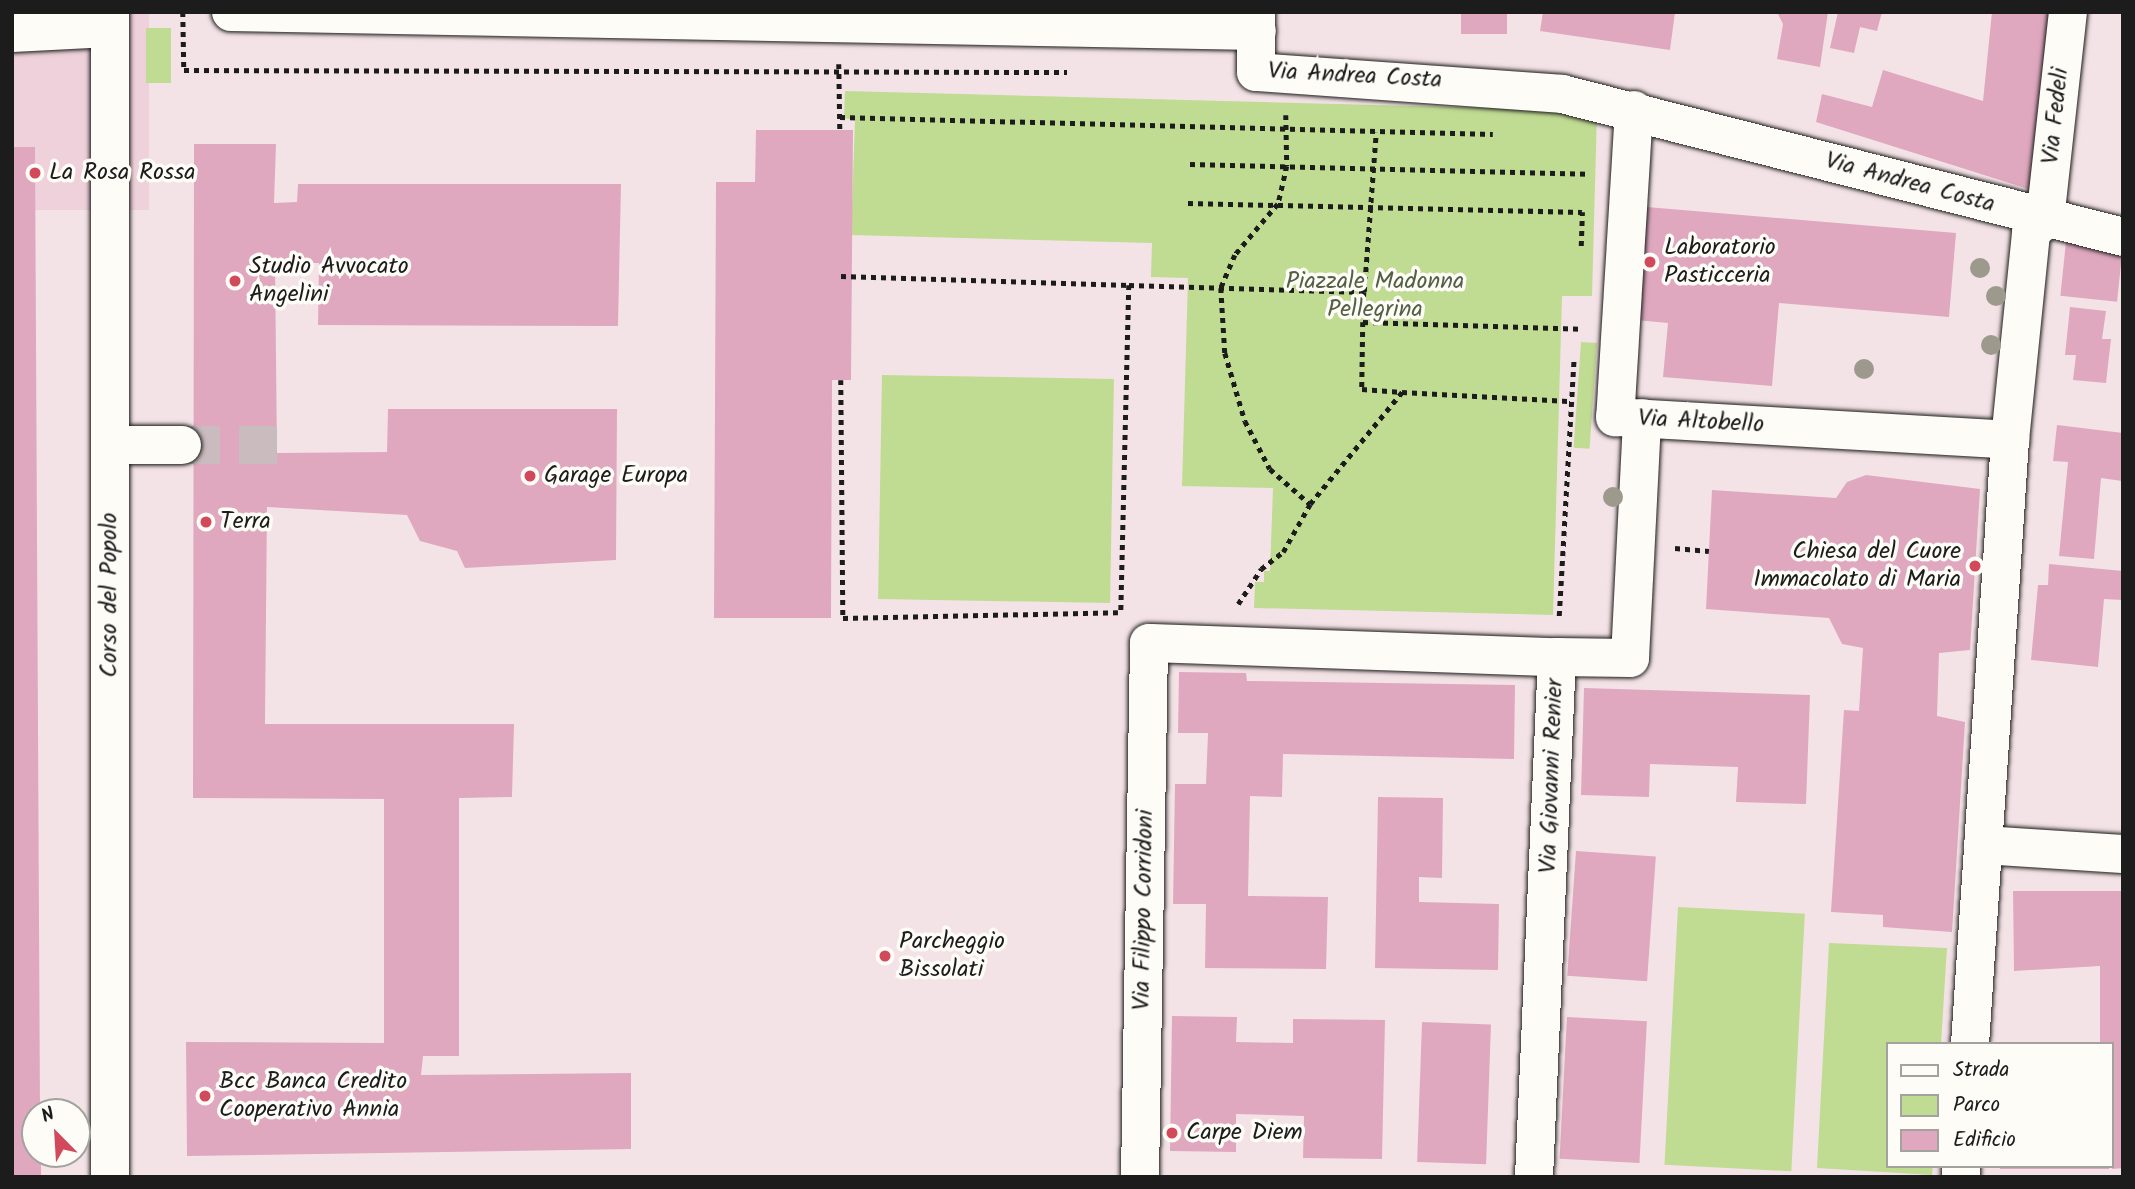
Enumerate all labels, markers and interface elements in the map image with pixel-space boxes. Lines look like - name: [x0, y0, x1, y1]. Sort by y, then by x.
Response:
- street label: Via Andrea Costa: [1267, 57, 1443, 95]
- street label: Via Fedeli: [2037, 66, 2075, 166]
- street label: Via Andrea Costa: [1822, 147, 1998, 219]
- place label: La Rosa Rossa: [49, 159, 196, 187]
- marker: La Rosa Rossa: [27, 165, 43, 181]
- place label: Laboratorio Pasticceria: [1664, 234, 1776, 290]
- place label: Studio Avvocato Angelini: [249, 253, 409, 309]
- marker: Laboratorio Pasticceria: [1642, 254, 1658, 270]
- park label: Piazzale Madonna Pellegrina: [1286, 268, 1464, 324]
- marker: Studio Avvocato Angelini: [227, 273, 243, 289]
- street label: Via Altobello: [1637, 404, 1765, 440]
- place label: Garage Europa: [544, 462, 688, 490]
- marker: Garage Europa: [522, 468, 538, 484]
- place label: Terra: [220, 508, 271, 536]
- street label: Corso del Popolo: [96, 512, 124, 678]
- marker: Terra: [198, 514, 214, 530]
- place label: Chiesa del Cuore Immacolato di Maria: [1753, 538, 1961, 594]
- marker: Chiesa del Cuore Immacolato di Maria: [1967, 558, 1983, 574]
- street label: Via Giovanni Renier: [1534, 678, 1570, 874]
- street label: Via Filippo Corridoni: [1128, 809, 1160, 1011]
- place label: Parcheggio Bissolati: [899, 928, 1005, 984]
- marker: Parcheggio Bissolati: [877, 948, 893, 964]
- legend: [1886, 1042, 2114, 1168]
- text: Strada: [1953, 1054, 2009, 1087]
- place label: Bcc Banca Credito Cooperativo Annia: [219, 1068, 407, 1124]
- marker: Bcc Banca Credito Cooperativo Annia: [197, 1088, 213, 1104]
- text: Parco: [1953, 1089, 2000, 1122]
- north arrow: [21, 1098, 91, 1168]
- text: N: [37, 1099, 60, 1132]
- place label: Carpe Diem: [1186, 1119, 1303, 1147]
- text: Edificio: [1953, 1124, 2016, 1157]
- marker: Carpe Diem: [1164, 1125, 1180, 1141]

